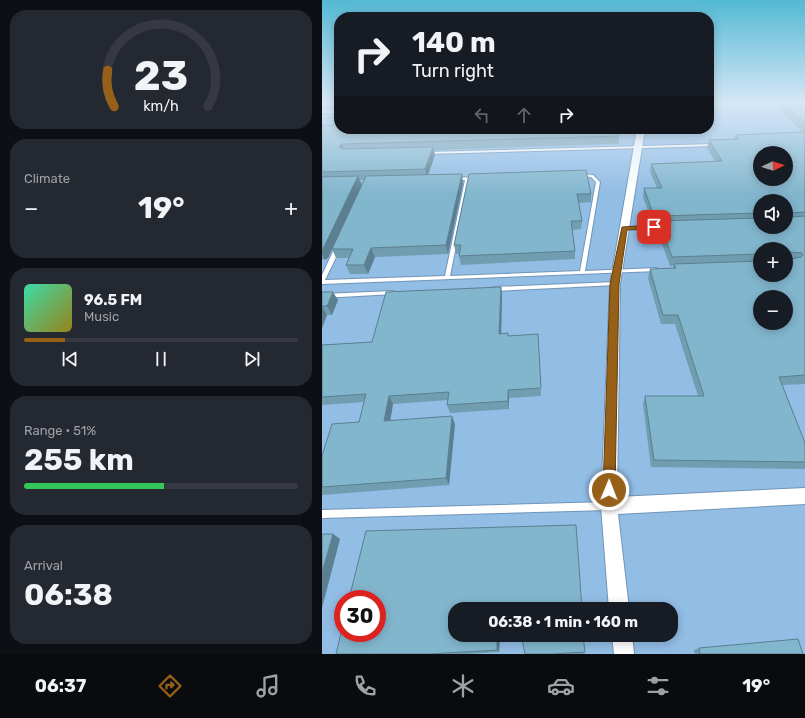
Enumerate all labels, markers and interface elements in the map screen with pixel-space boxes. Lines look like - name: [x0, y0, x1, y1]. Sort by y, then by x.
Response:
- text: 140 m: [412, 26, 496, 59]
- icon: right: [346, 28, 398, 80]
- text: 23: [134, 51, 188, 100]
- text: Turn right: [412, 60, 494, 82]
- text: km/h: [143, 98, 179, 115]
- icon: left: [471, 104, 493, 126]
- icon: ahead: [513, 104, 535, 126]
- icon: right: [555, 104, 577, 126]
- north arrow: [753, 146, 793, 186]
- map controls: [753, 146, 793, 330]
- text: Climate: [24, 171, 70, 186]
- text: 19°: [138, 190, 185, 226]
- button: sound: [753, 194, 793, 234]
- text: −: [24, 195, 38, 222]
- text: +: [284, 195, 298, 222]
- pin: [637, 210, 671, 244]
- icon: arrive: [643, 216, 665, 238]
- button: +: [753, 242, 793, 282]
- button: −: [753, 290, 793, 330]
- text: 96.5 FM: [84, 291, 142, 309]
- text: Music: [84, 309, 119, 324]
- icon: previous: [59, 348, 81, 370]
- icon: pause: [150, 348, 172, 370]
- icon: next: [241, 348, 263, 370]
- text: Range · 51%: [24, 423, 96, 438]
- text: 255 km: [24, 442, 134, 478]
- position arrow: [588, 469, 630, 511]
- text: Arrival: [24, 558, 63, 573]
- text: 06:38: [24, 577, 113, 613]
- speed limit sign: 30: [334, 590, 386, 642]
- text: 06:38 · 1 min · 160 m: [488, 613, 638, 631]
- icon: directions: [156, 672, 184, 700]
- icon: music: [254, 672, 282, 700]
- icon: phone: [351, 672, 379, 700]
- icon: climate: [449, 672, 477, 700]
- icon: car: [547, 672, 575, 700]
- icon: filters: [644, 672, 672, 700]
- text: 06:37: [35, 675, 86, 697]
- text: 19°: [742, 675, 770, 697]

